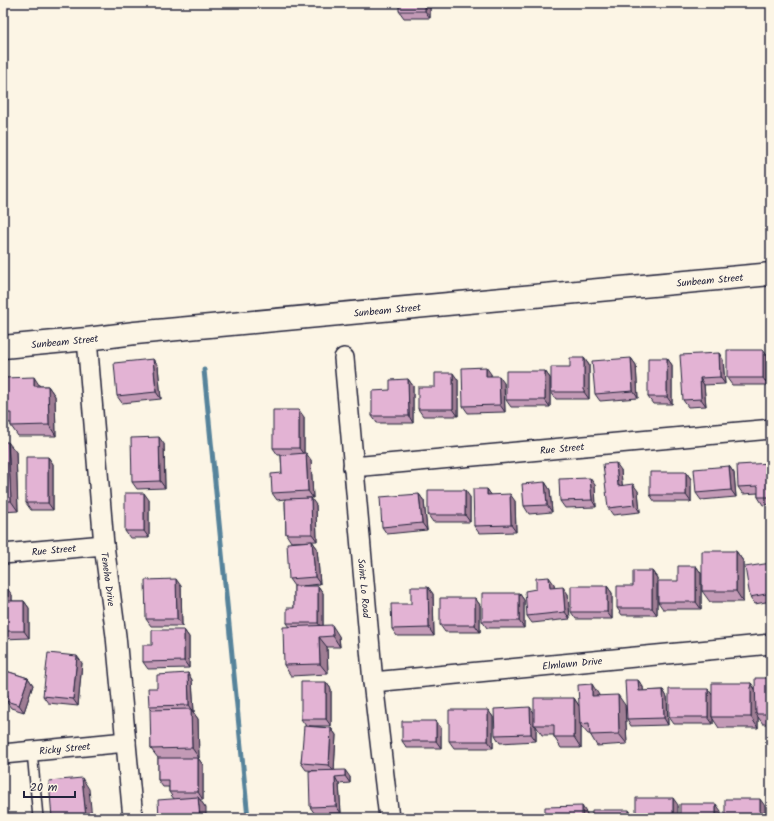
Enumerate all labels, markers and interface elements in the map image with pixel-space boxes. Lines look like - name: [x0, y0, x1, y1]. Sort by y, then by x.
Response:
- street label: Sunbeam Street: [676, 270, 744, 292]
- street label: Sunbeam Street: [353, 300, 422, 322]
- street label: Sunbeam Street: [31, 331, 99, 353]
- street label: Rue Street: [539, 439, 585, 459]
- street label: Rue Street: [31, 541, 77, 560]
- street label: Teneha Drive: [96, 551, 119, 608]
- street label: Saint Lo Road: [353, 558, 374, 620]
- street label: Elmlawn Drive: [541, 653, 604, 675]
- street label: Ricky Street: [38, 739, 91, 759]
- scale bar: [24, 773, 75, 799]
- text: 20 m: [30, 778, 58, 797]

